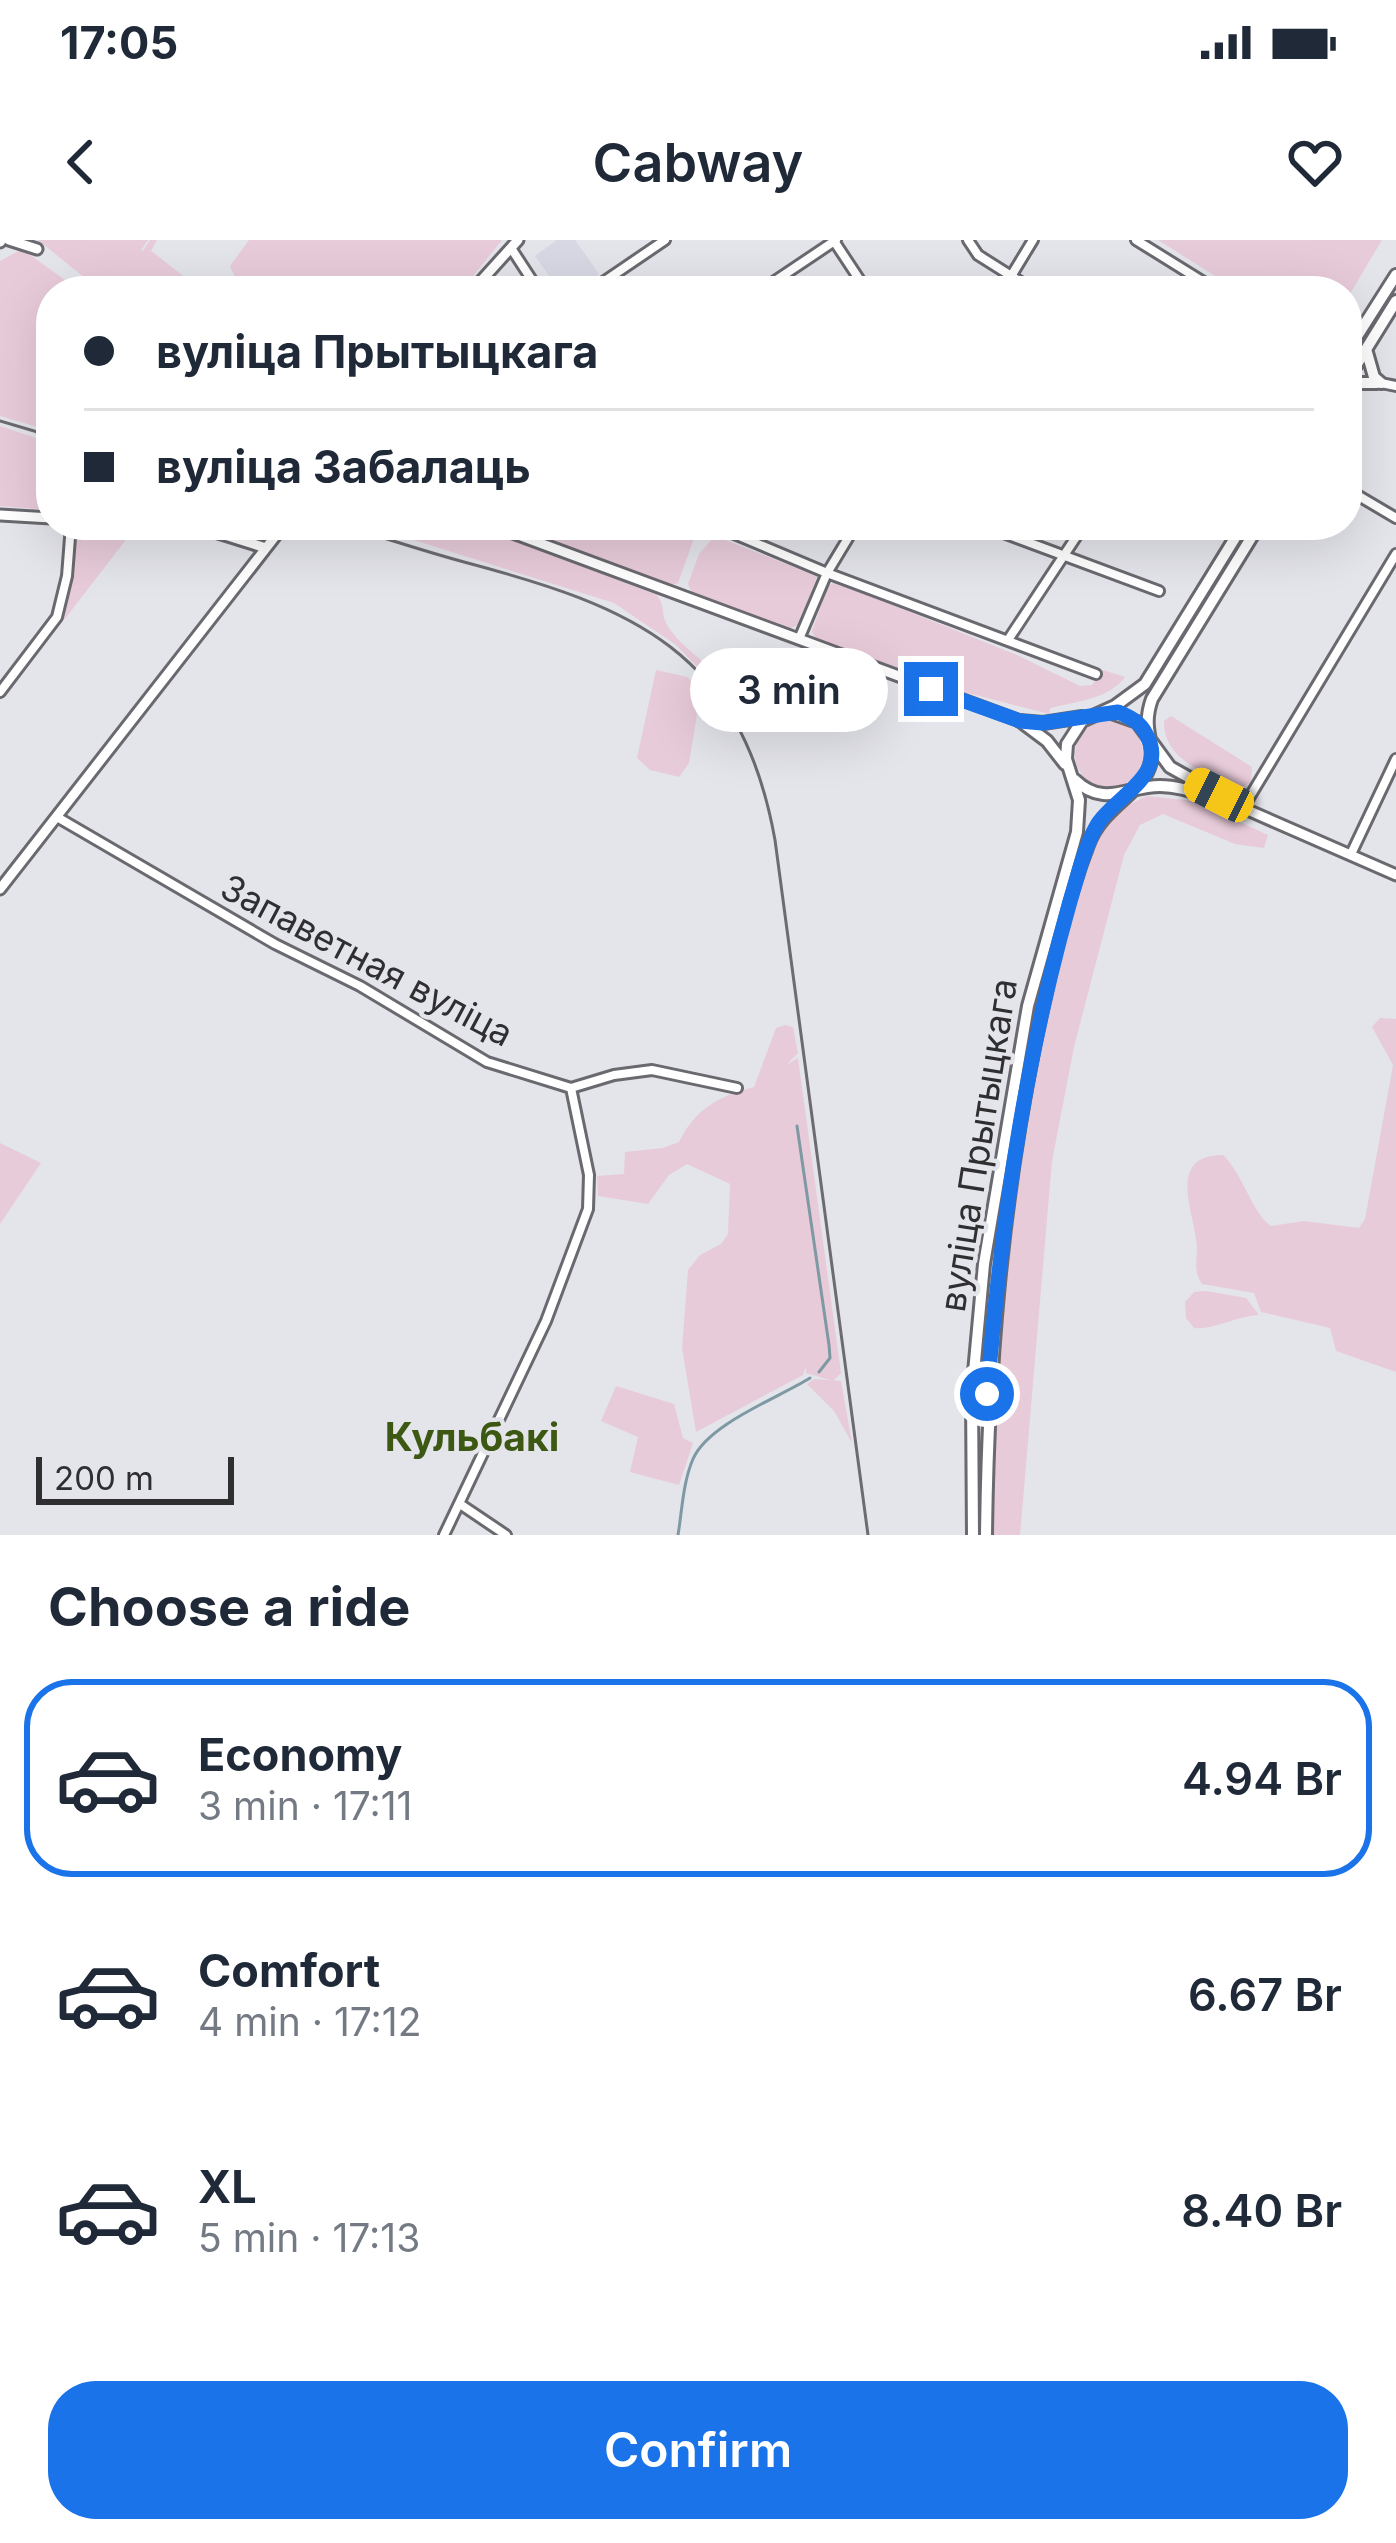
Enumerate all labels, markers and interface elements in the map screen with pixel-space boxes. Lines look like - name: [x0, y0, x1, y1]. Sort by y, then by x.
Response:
- text: 17:05: [60, 15, 178, 70]
- icon: back: [48, 129, 114, 195]
- icon: heart: [1282, 129, 1348, 195]
- text: Cabway: [593, 130, 803, 195]
- text: вуліца Прытыцкага: [156, 324, 598, 379]
- text: вуліца Забалаць: [156, 439, 531, 494]
- callout: 3 min: [691, 647, 889, 731]
- route end: [904, 662, 958, 716]
- text: 3 min: [737, 666, 841, 713]
- car: [1179, 763, 1259, 827]
- street label: Запаветная вуліца: [214, 864, 520, 1056]
- street label: вуліца Прытыцкага: [930, 975, 1026, 1315]
- route start: [960, 1367, 1014, 1421]
- district label: Кульбакі: [385, 1413, 559, 1460]
- scale bar: [36, 1451, 234, 1504]
- text: 200 m: [54, 1458, 154, 1498]
- text: Choose a ride: [48, 1574, 410, 1639]
- icon: car: [54, 1724, 162, 1832]
- text: Economy: [198, 1727, 402, 1782]
- text: 4.94 Br: [1182, 1751, 1342, 1806]
- text: 3 min · 17:11: [198, 1782, 412, 1829]
- icon: car: [54, 1940, 162, 2048]
- text: Comfort: [198, 1943, 380, 1998]
- text: 6.67 Br: [1188, 1967, 1342, 2022]
- text: 4 min · 17:12: [198, 1998, 422, 2045]
- icon: car: [54, 2156, 162, 2264]
- text: XL: [198, 2159, 257, 2214]
- text: 8.40 Br: [1181, 2183, 1342, 2238]
- text: 5 min · 17:13: [198, 2214, 420, 2261]
- button: Confirm: [48, 2381, 1348, 2519]

